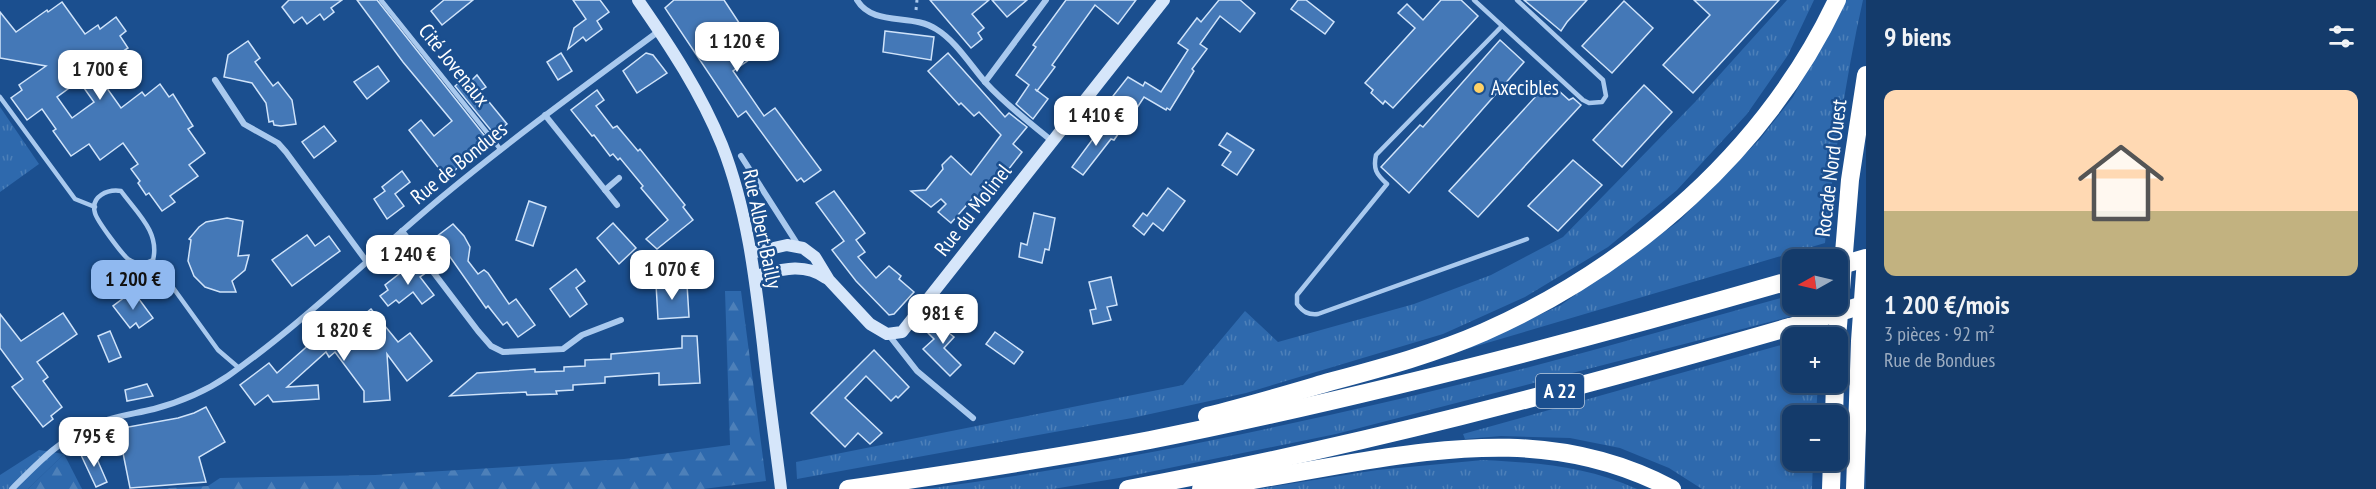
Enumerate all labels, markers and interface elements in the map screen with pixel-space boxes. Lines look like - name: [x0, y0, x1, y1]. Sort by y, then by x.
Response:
- street label: Cité Jovenaux: [413, 18, 496, 112]
- text: 9 biens: [1884, 20, 1951, 53]
- icon: filters: [2325, 20, 2358, 53]
- pin: 1 120 €: [682, 22, 792, 73]
- text: 1 120 €: [709, 28, 765, 54]
- pin: 1 700 €: [45, 50, 155, 101]
- text: 1 700 €: [72, 56, 128, 82]
- place label: Axecibles: [1491, 74, 1559, 101]
- marker: Axecibles: [1472, 81, 1486, 95]
- pin: 1 410 €: [1041, 96, 1151, 147]
- street label: Rocade Nord Ouest: [1809, 97, 1852, 238]
- text: 1 410 €: [1068, 102, 1124, 128]
- street label: Rue de Bondues: [405, 115, 513, 210]
- icon: home: [2067, 129, 2175, 237]
- street label: Rue du Molinel: [928, 158, 1017, 261]
- street label: Rue Albert Bailly: [737, 167, 788, 291]
- pin: 1 240 €: [353, 235, 463, 286]
- text: 1 240 €: [380, 241, 436, 267]
- north arrow: [1782, 249, 1848, 315]
- map controls: [1782, 249, 1848, 471]
- pin: 1 070 €: [617, 250, 727, 301]
- text: 1 070 €: [644, 256, 700, 282]
- pin: 1 200 €: [78, 260, 188, 311]
- text: 1 200 €: [105, 266, 161, 292]
- text: 1 200 €/mois: [1884, 288, 2010, 321]
- pin: 981 €: [901, 294, 985, 345]
- text: 981 €: [922, 300, 964, 326]
- pin: 1 820 €: [289, 311, 399, 362]
- text: 1 820 €: [316, 317, 372, 343]
- text: 3 pièces · 92 m²: [1884, 321, 1995, 347]
- button: +: [1782, 327, 1848, 393]
- text: Rue de Bondues: [1884, 347, 1995, 373]
- road number: A 22: [1536, 374, 1584, 408]
- button: −: [1782, 405, 1848, 471]
- pin: 795 €: [52, 417, 136, 468]
- text: 795 €: [73, 423, 115, 449]

